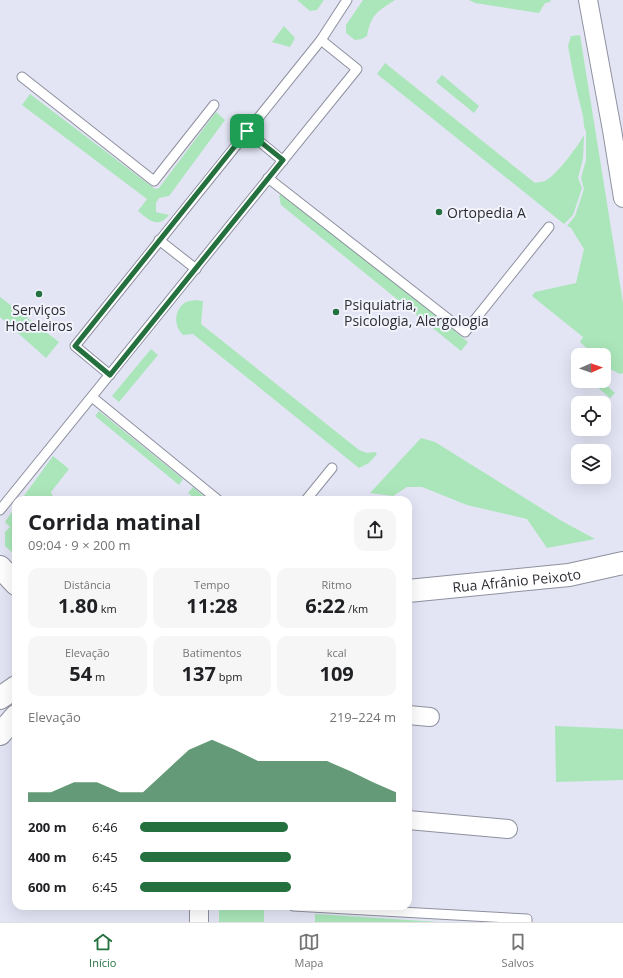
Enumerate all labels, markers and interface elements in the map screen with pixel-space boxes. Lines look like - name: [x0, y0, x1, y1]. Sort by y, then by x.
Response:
- pin: [230, 114, 264, 148]
- icon: arrive: [236, 120, 258, 142]
- place label: Ortopedia A: [447, 203, 526, 222]
- marker: Ortopedia A: [434, 207, 444, 217]
- marker: Serviços Hoteleiros: [34, 289, 44, 299]
- place label: Psiquiatria, Psicologia, Alergologia: [344, 295, 489, 330]
- place label: Serviços Hoteleiros: [5, 300, 73, 335]
- marker: Psiquiatria, Psicologia, Alergologia: [331, 307, 341, 317]
- north arrow: [571, 348, 611, 388]
- map controls: [571, 348, 611, 484]
- button: locate: [571, 396, 611, 436]
- button: layers: [571, 444, 611, 484]
- text: Corrida matinal: [28, 506, 201, 536]
- button: share: [354, 509, 396, 551]
- text: 09:04 · 9 × 200 m: [28, 536, 131, 554]
- street label: Rua Afrânio Peixoto: [451, 563, 582, 596]
- text: Distância: [64, 577, 111, 592]
- text: Tempo: [194, 577, 230, 592]
- text: Ritmo: [322, 577, 352, 592]
- text: 1.80: [58, 592, 98, 619]
- text: 11:28: [186, 592, 238, 619]
- text: 6:22: [305, 592, 345, 619]
- text: km: [98, 601, 117, 616]
- text: /km: [345, 601, 368, 616]
- text: Elevação: [65, 645, 110, 660]
- text: Batimentos: [183, 645, 241, 660]
- text: kcal: [327, 645, 347, 660]
- text: 54: [69, 660, 92, 687]
- text: 137: [182, 660, 216, 687]
- text: 109: [320, 660, 354, 687]
- text: m: [92, 669, 105, 684]
- text: bpm: [216, 669, 242, 684]
- text: Elevação: [28, 708, 81, 726]
- text: 219–224 m: [329, 708, 396, 726]
- text: 200 m: [28, 818, 66, 836]
- text: 6:46: [92, 818, 118, 836]
- text: 400 m: [28, 848, 66, 866]
- text: 6:45: [92, 848, 118, 866]
- text: 600 m: [28, 878, 66, 896]
- text: 6:45: [92, 878, 118, 896]
- tab: Início: [89, 931, 116, 970]
- tab: Mapa: [295, 931, 323, 970]
- tab: Salvos: [502, 931, 534, 970]

